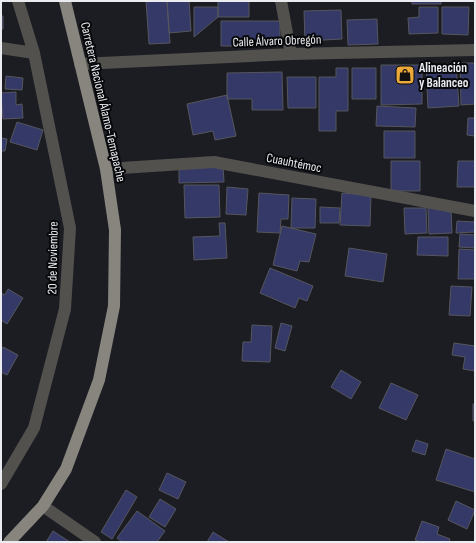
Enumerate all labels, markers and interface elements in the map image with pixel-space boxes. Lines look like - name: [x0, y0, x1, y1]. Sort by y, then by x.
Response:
- street label: Carretera Nacional Álamo-Temapache: [77, 21, 129, 183]
- street label: Calle Álvaro Obregón: [232, 31, 322, 51]
- place label: Alineación y Balanceo: [418, 60, 469, 91]
- shop icon: Alineación y Balanceo: [394, 64, 416, 86]
- street label: Cuauhtémoc: [265, 150, 323, 176]
- street label: 20 de Noviembre: [44, 221, 62, 295]

